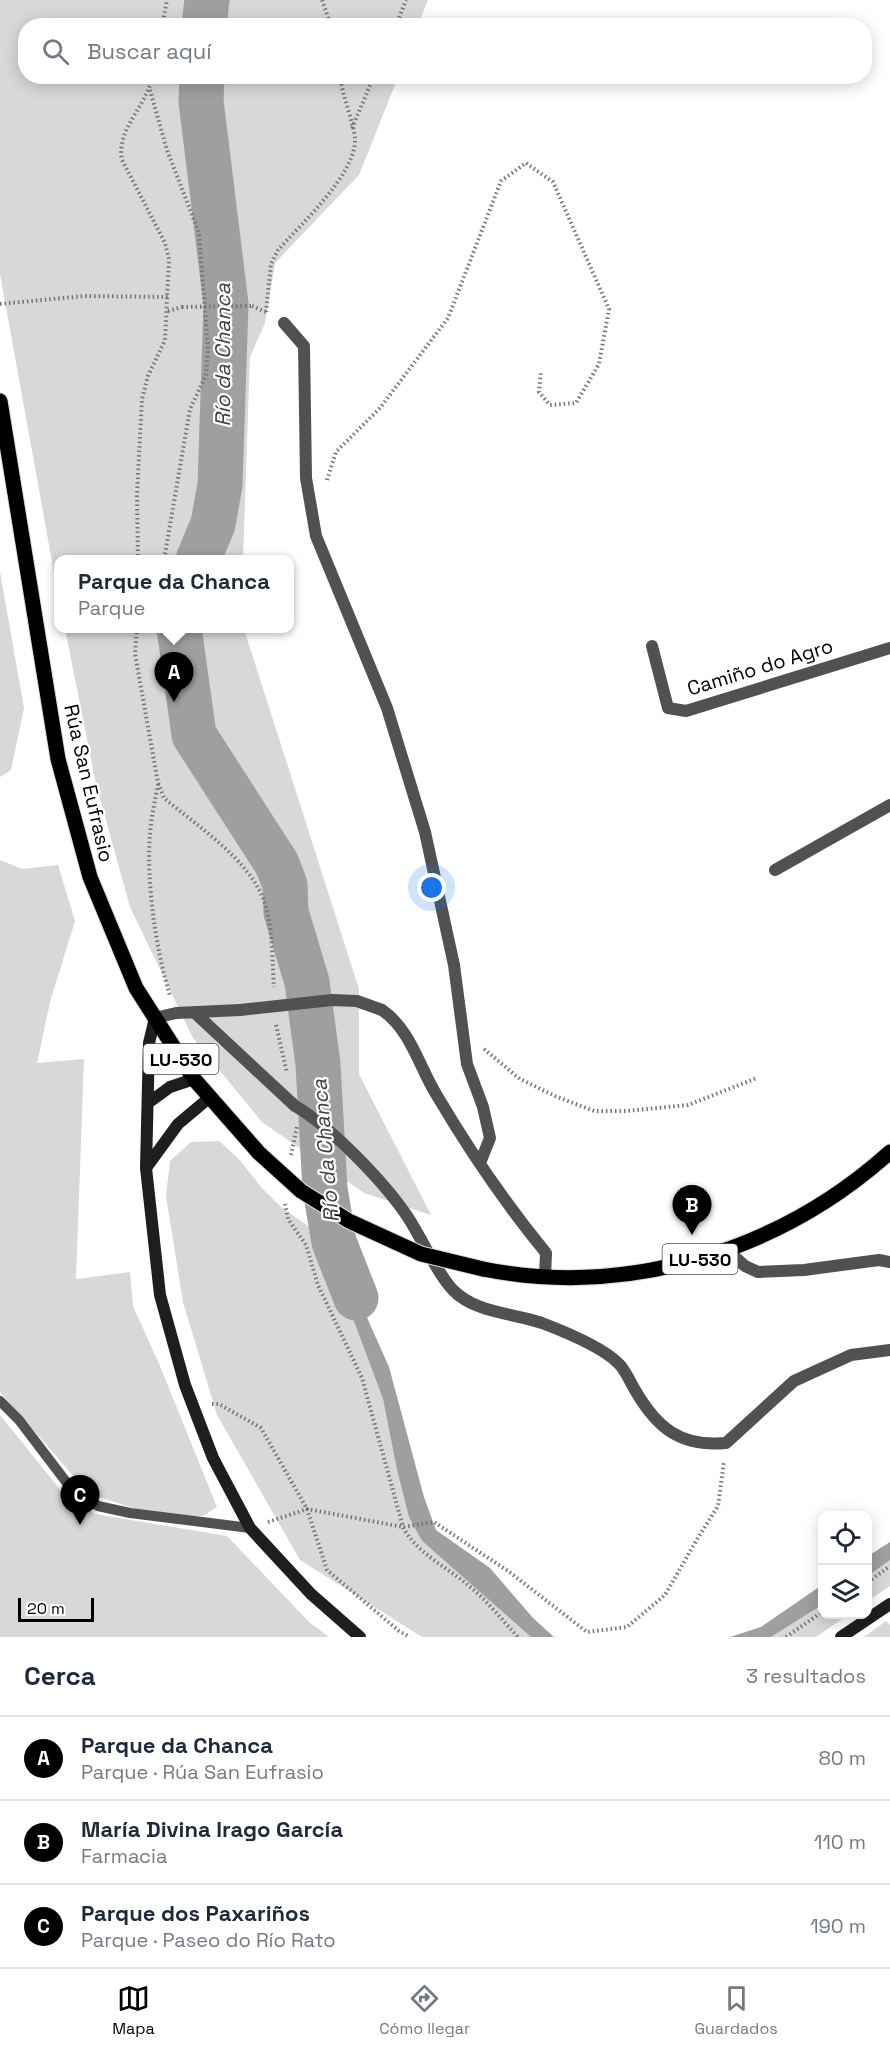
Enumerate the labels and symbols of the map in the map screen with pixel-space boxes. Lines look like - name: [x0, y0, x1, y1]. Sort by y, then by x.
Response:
- water label: Río da Chanca: [209, 282, 236, 427]
- street label: Camiño do Agro: [684, 632, 836, 702]
- pin: A: [154, 652, 194, 702]
- street label: Rúa San Eufrasio: [58, 701, 120, 865]
- your location: [417, 873, 446, 902]
- road number: LU-530: [144, 1044, 219, 1074]
- water label: Río da Chanca: [305, 1077, 345, 1224]
- pin: B: [672, 1186, 712, 1235]
- road number: LU-530: [662, 1244, 738, 1274]
- pin: C: [60, 1476, 100, 1525]
- scale bar: [18, 1595, 94, 1622]

